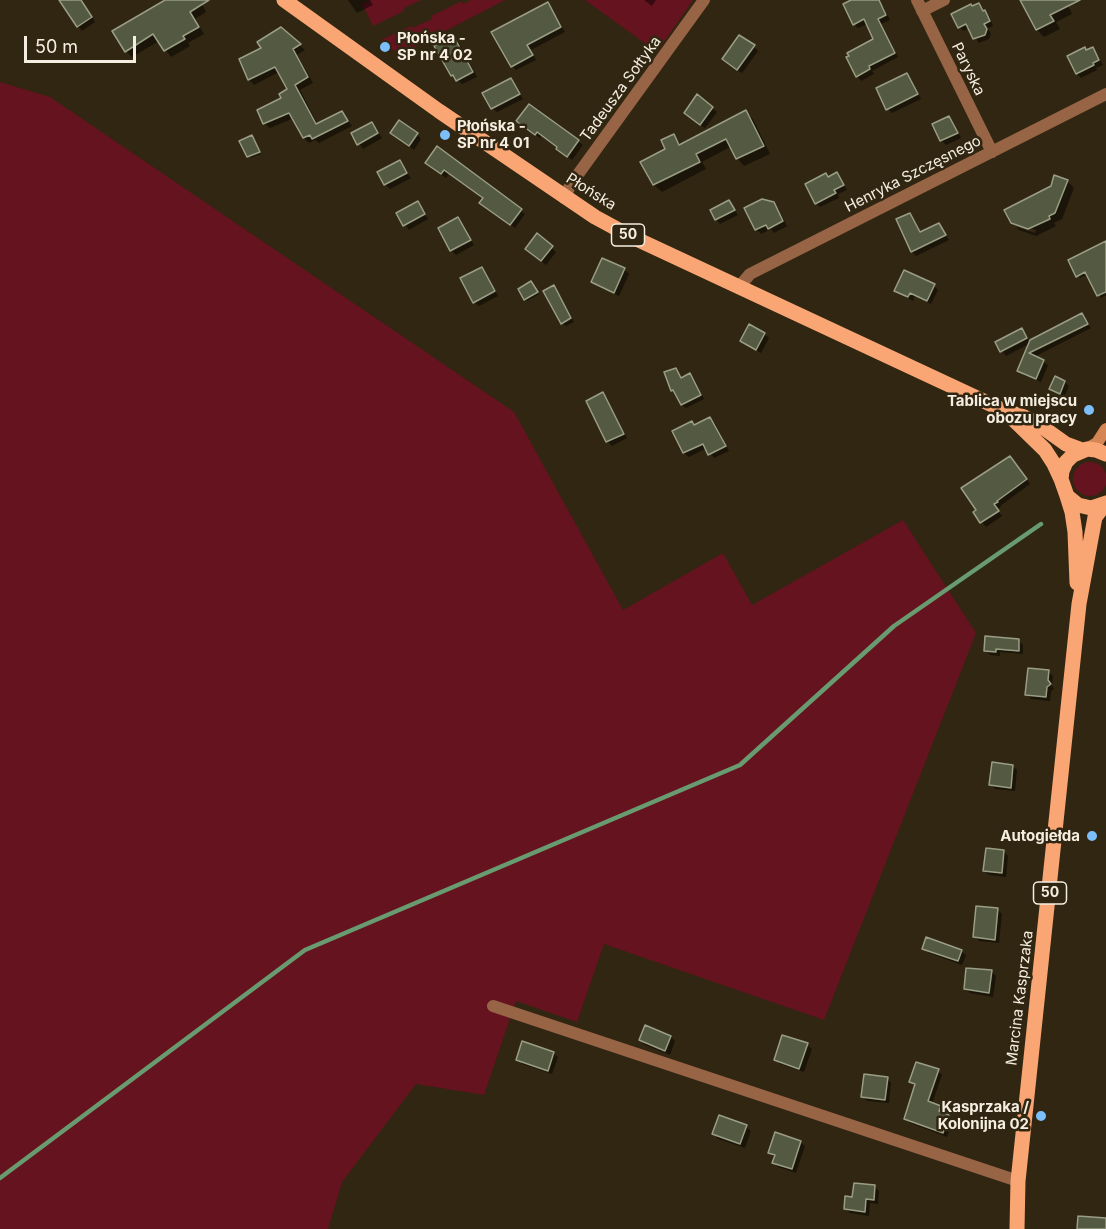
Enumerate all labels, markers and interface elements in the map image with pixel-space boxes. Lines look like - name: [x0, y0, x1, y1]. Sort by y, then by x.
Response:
- scale bar: [27, 24, 140, 62]
- place label: Płońska - SP nr 4 02: [397, 29, 472, 64]
- street label: Tadeusza Sołtyka: [577, 33, 665, 145]
- text: 50 m: [35, 36, 78, 57]
- street label: Paryska: [947, 39, 989, 99]
- marker: Płońska - SP nr 4 02: [378, 40, 392, 54]
- place label: Płońska - SP nr 4 01: [457, 117, 529, 152]
- marker: Płońska - SP nr 4 01: [438, 128, 452, 142]
- street label: Henryka Szczęsnego: [842, 132, 984, 216]
- street label: Płońska: [563, 170, 619, 214]
- road number: 50: [612, 224, 644, 246]
- place label: Tablica w miejscu obozu pracy: [947, 392, 1077, 427]
- marker: Tablica w miejscu obozu pracy: [1082, 403, 1096, 417]
- place label: Autogiełda: [1000, 827, 1080, 845]
- marker: Autogiełda: [1085, 829, 1099, 843]
- road number: 50: [1034, 882, 1066, 904]
- street label: Marcina Kasprzaka: [1003, 930, 1037, 1066]
- place label: Kasprzaka / Kolonijna 02: [938, 1098, 1029, 1133]
- marker: Kasprzaka / Kolonijna 02: [1034, 1109, 1048, 1123]

